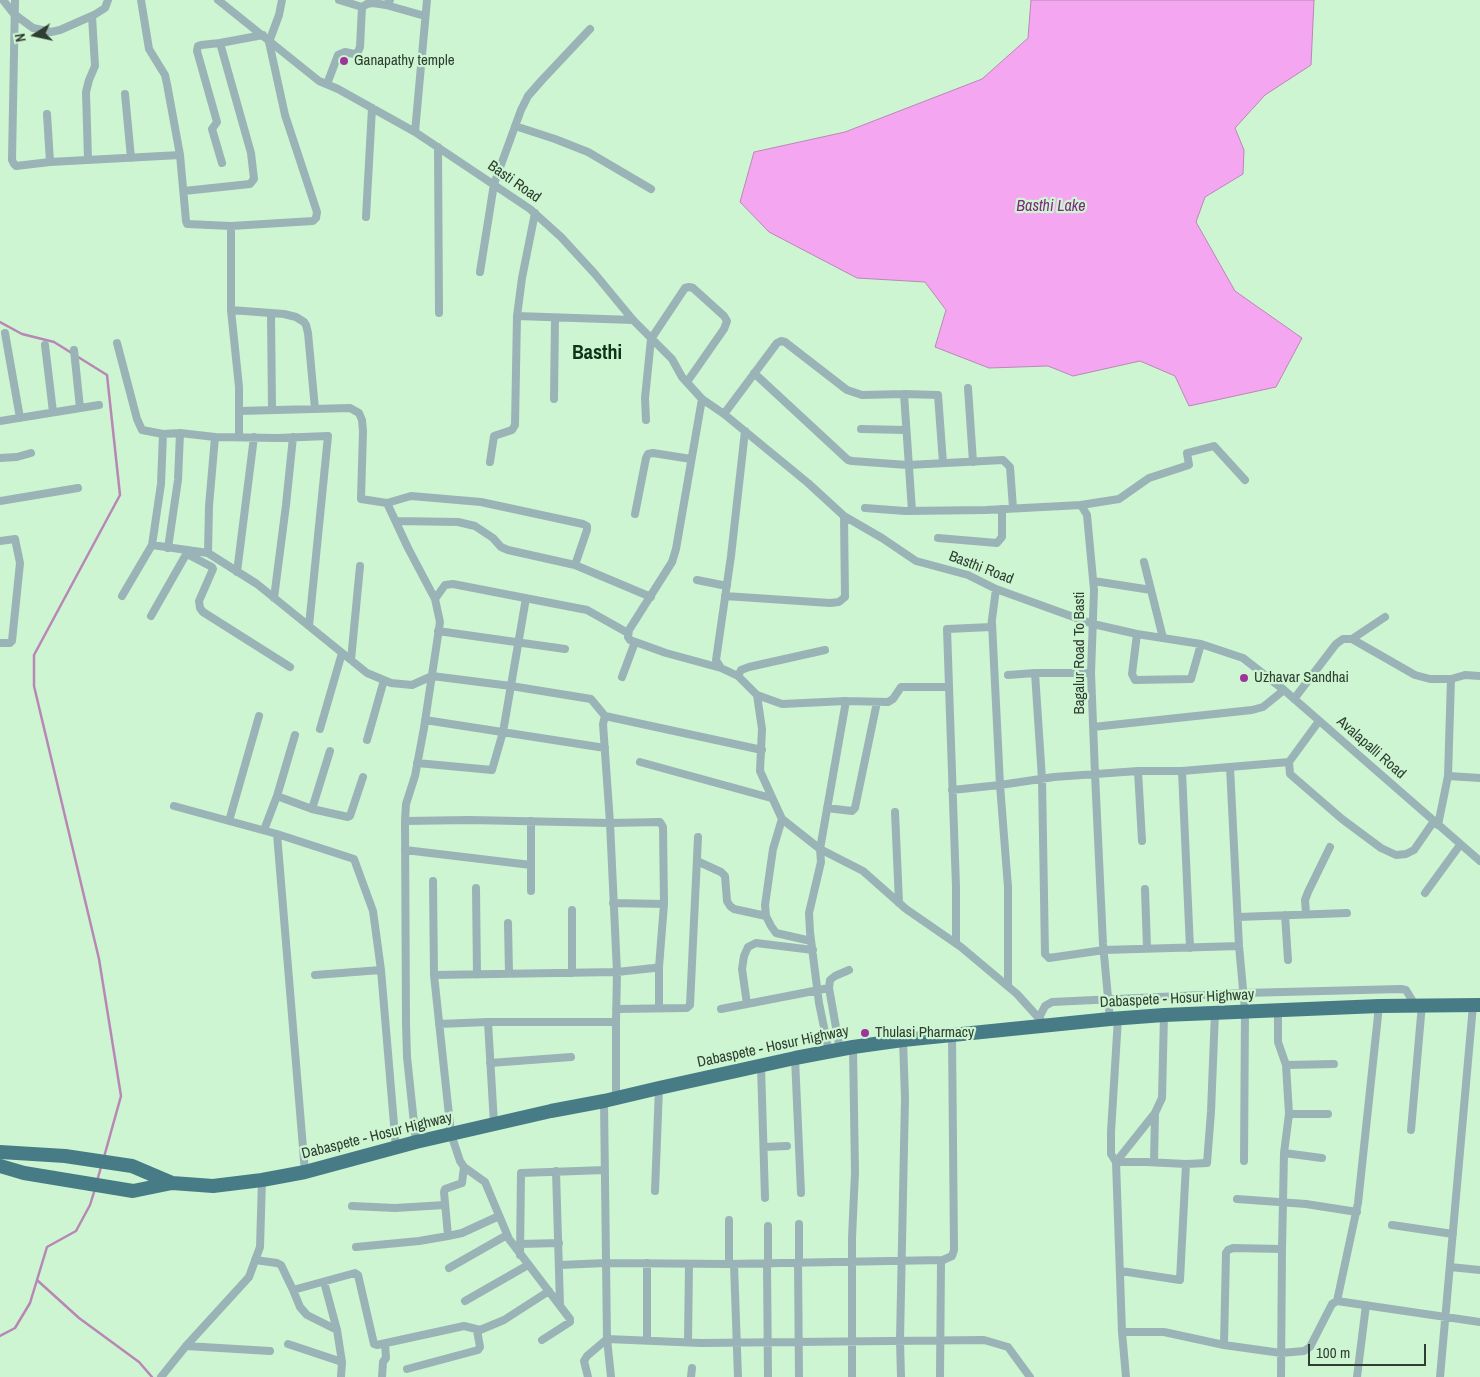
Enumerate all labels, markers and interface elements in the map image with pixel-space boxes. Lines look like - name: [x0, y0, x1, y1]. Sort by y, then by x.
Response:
- north arrow: [10, 10, 60, 60]
- text: N: [11, 32, 30, 43]
- place label: Ganapathy temple: [354, 52, 455, 70]
- marker: Ganapathy temple: [338, 55, 350, 67]
- street label: Basti Road: [484, 157, 544, 207]
- water label: Basthi Lake: [1016, 197, 1086, 217]
- district label: Basthi: [572, 342, 622, 366]
- street label: Basthi Road: [946, 547, 1016, 589]
- street label: Bagalur Road To Basti: [1071, 591, 1089, 715]
- place label: Uzhavar Sandhai: [1254, 669, 1349, 687]
- marker: Uzhavar Sandhai: [1238, 672, 1250, 684]
- street label: Avalapalli Road: [1333, 713, 1409, 783]
- street label: Dabaspete - Hosur Highway: [1099, 986, 1255, 1012]
- street label: Dabaspete - Hosur Highway: [696, 1022, 850, 1072]
- place label: Thulasi Pharmacy: [875, 1024, 974, 1042]
- marker: Thulasi Pharmacy: [859, 1027, 871, 1039]
- street label: Dabaspete - Hosur Highway: [300, 1109, 454, 1163]
- scale bar: [1310, 1334, 1428, 1366]
- text: 100 m: [1316, 1342, 1350, 1363]

